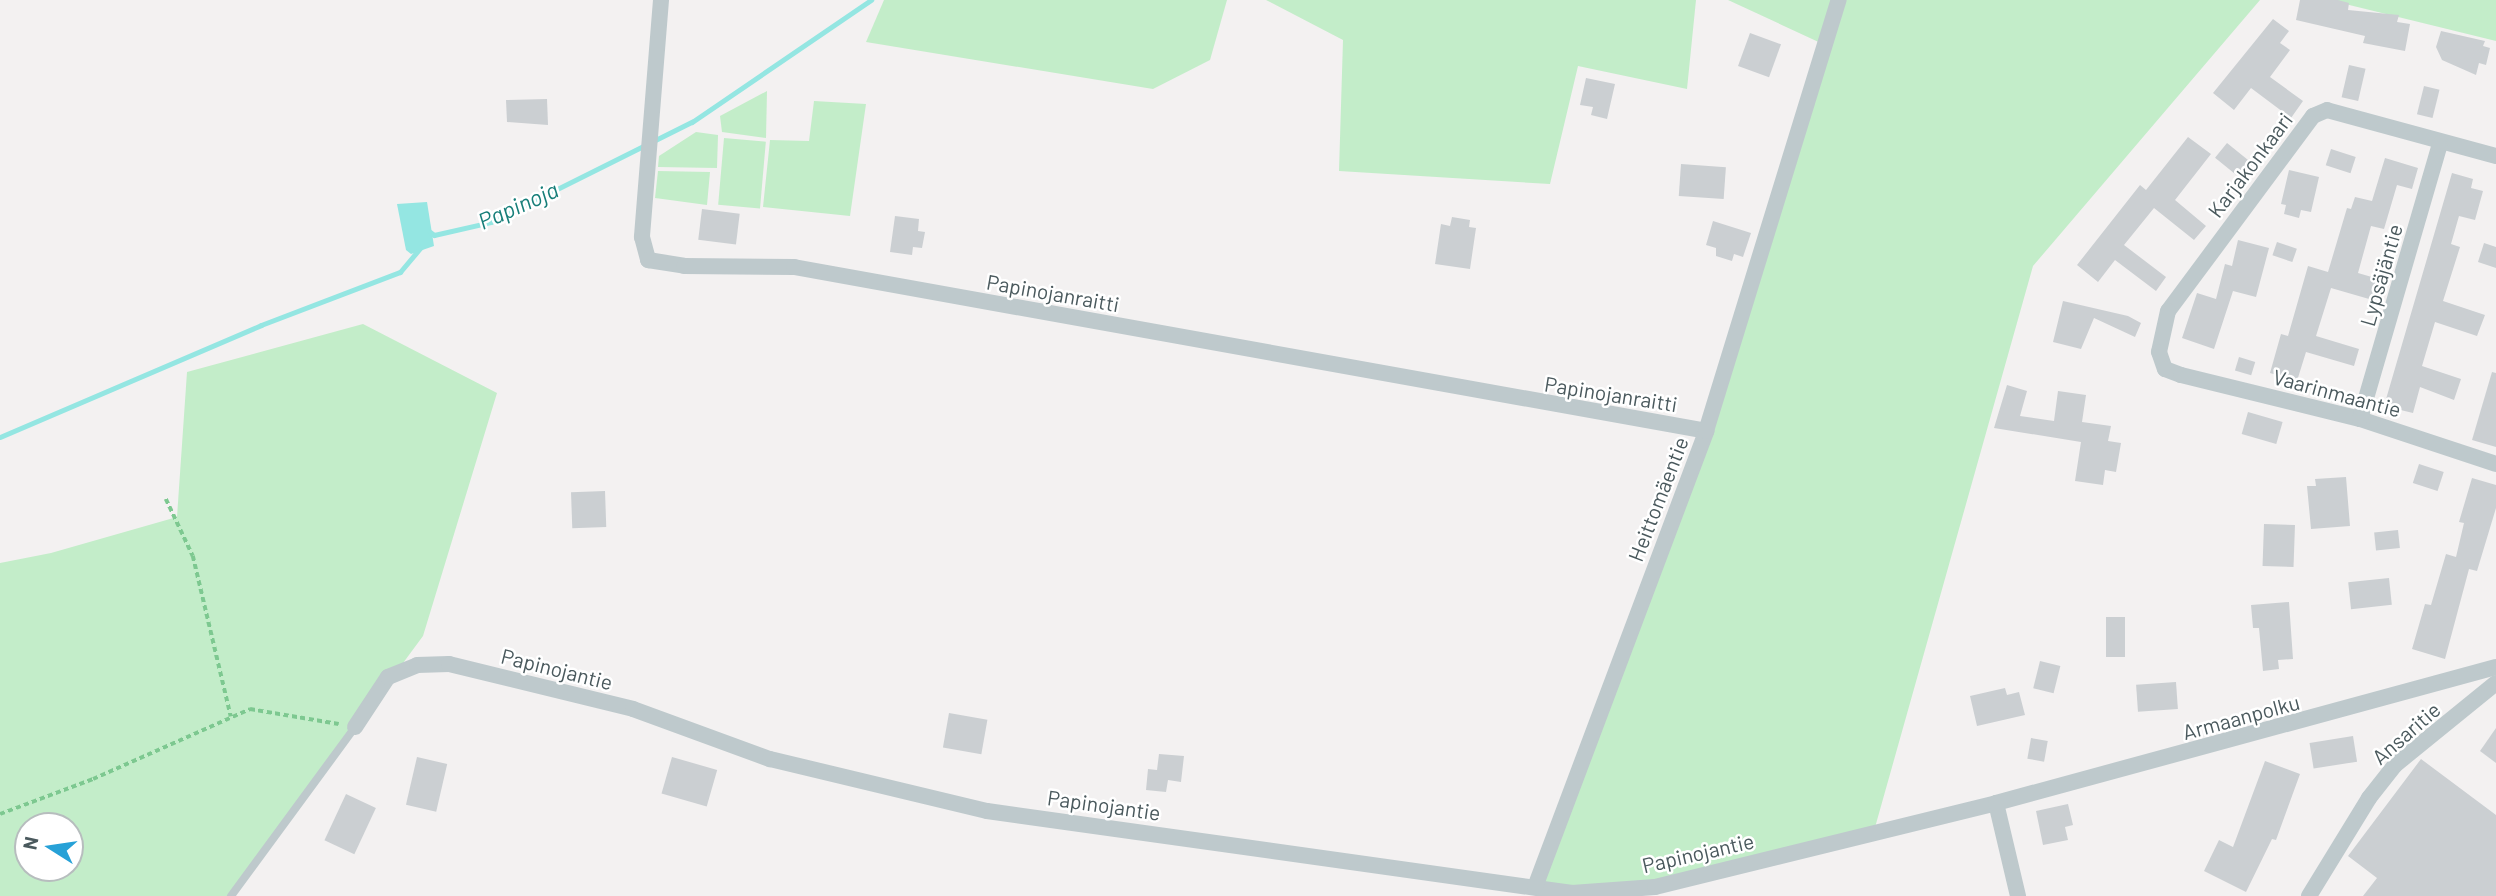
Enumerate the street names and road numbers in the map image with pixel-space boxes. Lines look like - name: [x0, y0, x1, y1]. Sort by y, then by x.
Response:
- street label: Karjakonkaari: [2202, 108, 2298, 222]
- street label: Lypsäjäntie: [2354, 221, 2408, 329]
- street label: Papinojanraitti: [985, 269, 1121, 317]
- street label: Vaarinmaantie: [2270, 364, 2404, 422]
- street label: Papinojanraitti: [1543, 371, 1679, 417]
- street label: Heittomäentie: [1623, 433, 1693, 565]
- street label: Papinojantie: [499, 643, 615, 695]
- street label: Armaanpolku: [2180, 689, 2302, 745]
- street label: Ansaritie: [2367, 697, 2445, 769]
- street label: Papinojantie: [1046, 785, 1162, 825]
- street label: Papinojantie: [1640, 828, 1756, 878]

